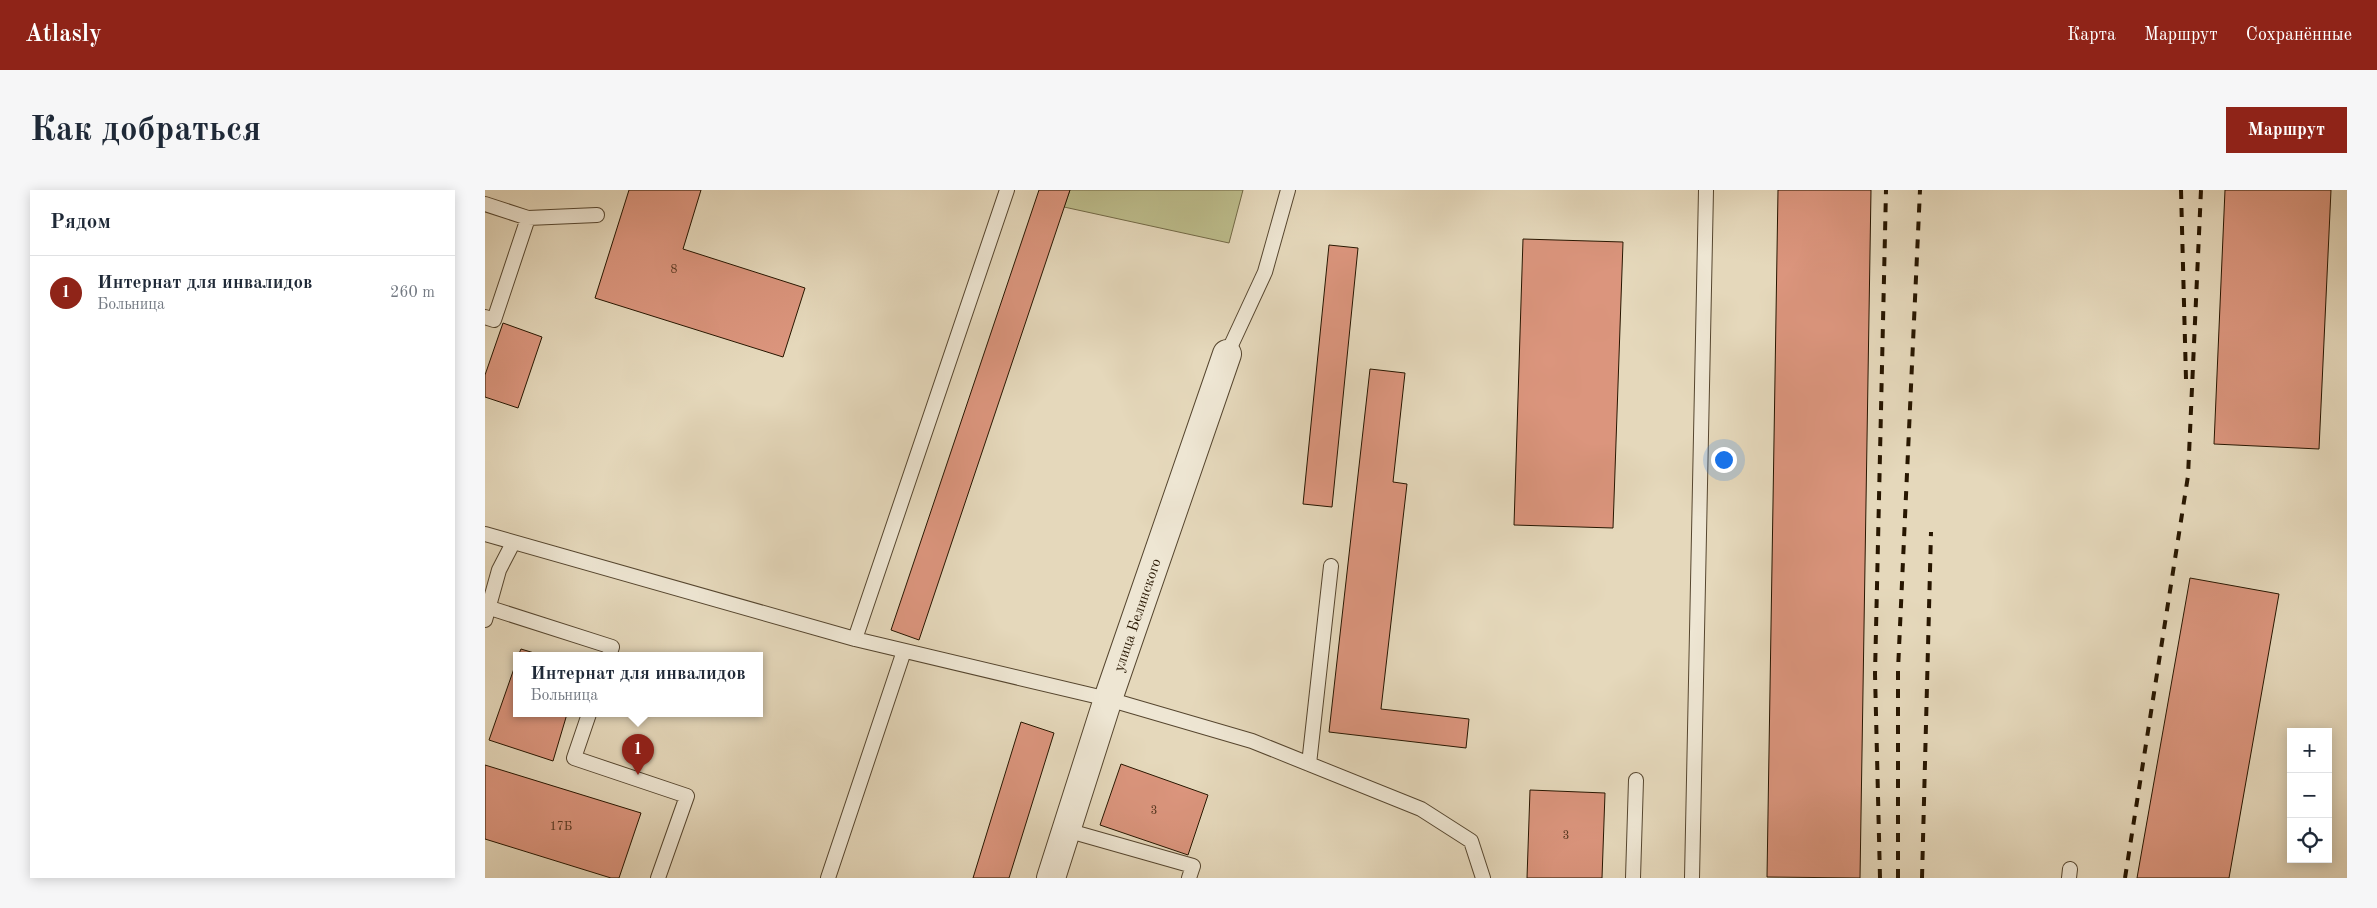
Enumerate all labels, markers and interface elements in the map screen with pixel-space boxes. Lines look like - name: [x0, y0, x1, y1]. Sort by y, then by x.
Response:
- text: Atlasly: [25, 23, 102, 47]
- text: Карта: [2067, 26, 2116, 44]
- text: Маршрут: [2144, 26, 2218, 44]
- text: Сохранённые: [2246, 26, 2352, 44]
- button: Маршрут: [2226, 107, 2347, 153]
- text: Как добраться: [30, 113, 261, 148]
- text: Рядом: [50, 212, 111, 233]
- house number: 8: [671, 264, 678, 276]
- text: Интернат для инвалидов: [97, 274, 313, 293]
- text: 1: [61, 285, 71, 301]
- text: 260 m: [390, 285, 435, 301]
- text: Больница: [97, 297, 165, 313]
- your location: [1711, 447, 1737, 473]
- street label: улица Белинского: [1112, 557, 1165, 674]
- popup: [513, 652, 763, 717]
- text: Интернат для инвалидов: [530, 665, 746, 684]
- text: Больница: [530, 688, 598, 704]
- map controls: [2287, 728, 2332, 863]
- button: +: [2287, 728, 2332, 773]
- pin: 1: [622, 734, 654, 775]
- button: −: [2287, 773, 2332, 818]
- house number: 3: [1151, 805, 1157, 817]
- button: locate: [2287, 818, 2332, 863]
- house number: 17Б: [550, 821, 572, 833]
- house number: 3: [1563, 830, 1569, 842]

